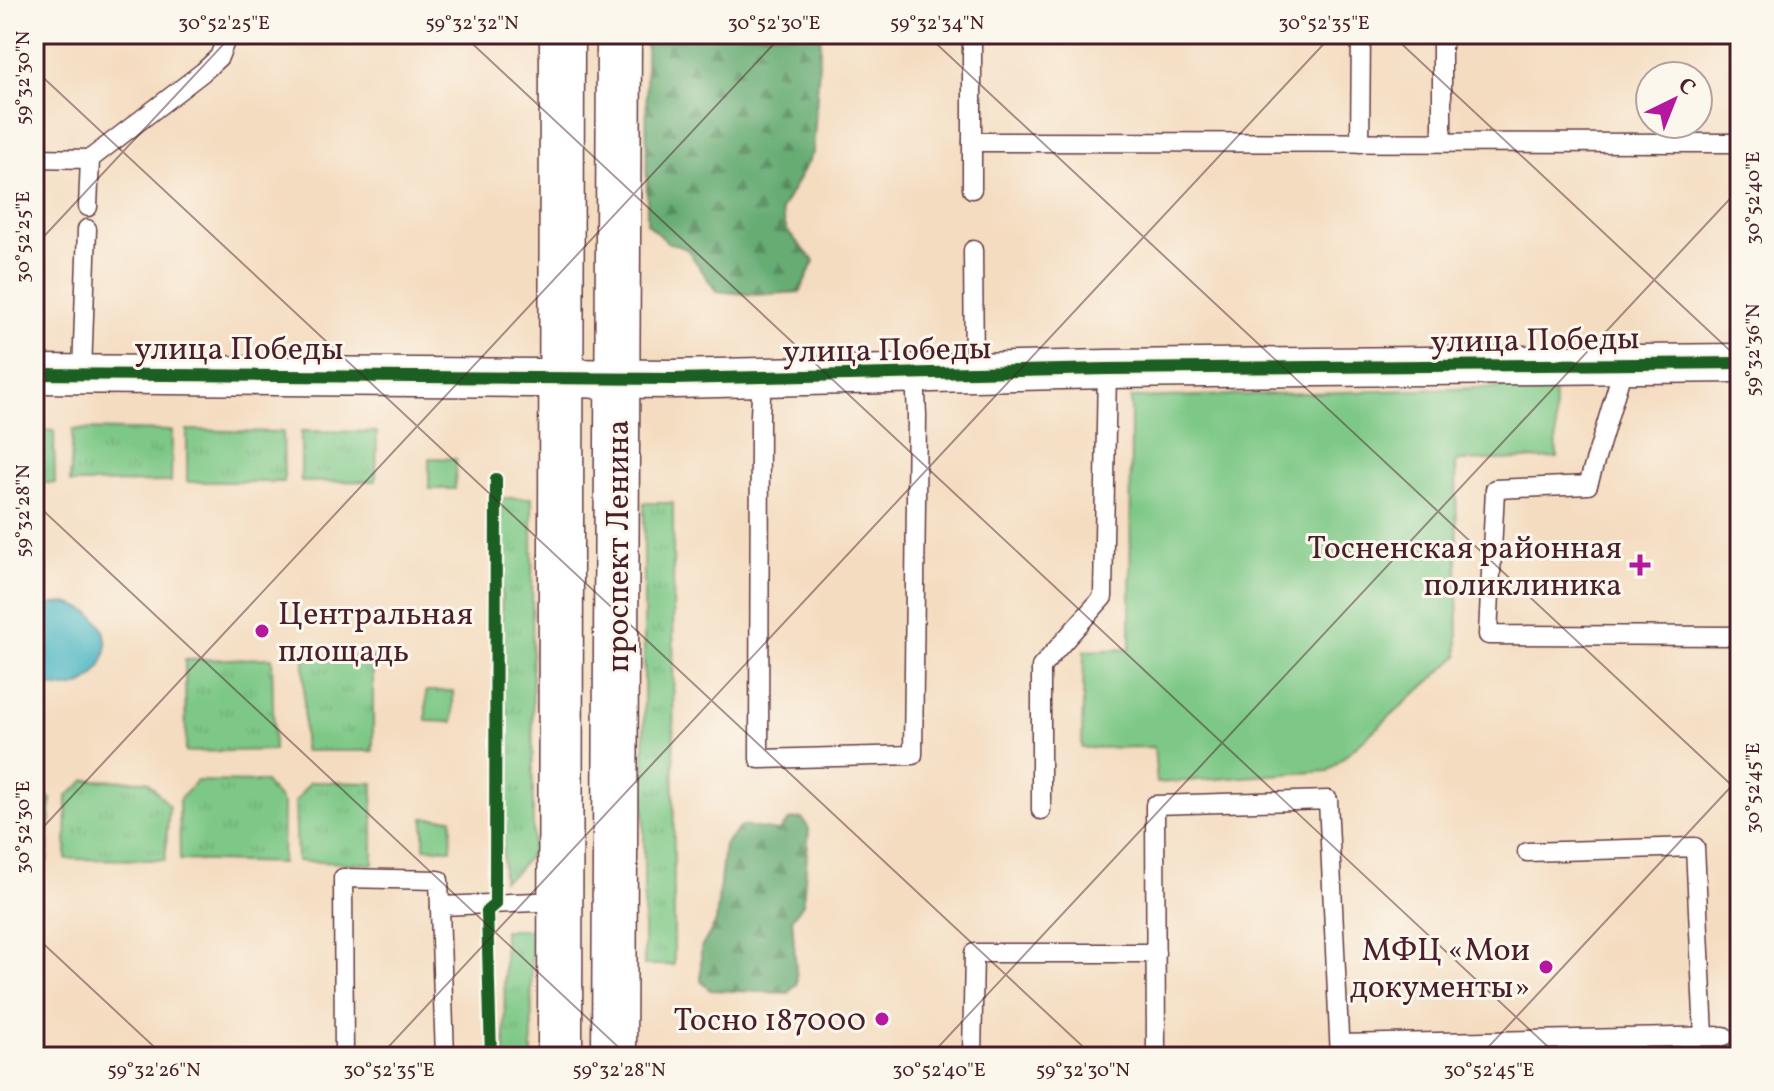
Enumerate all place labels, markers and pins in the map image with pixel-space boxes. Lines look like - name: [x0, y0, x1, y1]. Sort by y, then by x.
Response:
- place label: Тосненская районная поликлиника: [1307, 528, 1622, 609]
- marker: Тосненская районная поликлиника: [1629, 554, 1651, 576]
- place label: Центральная площадь: [278, 594, 473, 675]
- marker: Центральная площадь: [253, 622, 271, 640]
- place label: МФЦ «Мои документы»: [1350, 930, 1530, 1011]
- marker: МФЦ «Мои документы»: [1537, 958, 1555, 976]
- place label: Тосно 187000: [673, 1000, 866, 1044]
- marker: Тосно 187000: [873, 1010, 891, 1028]

